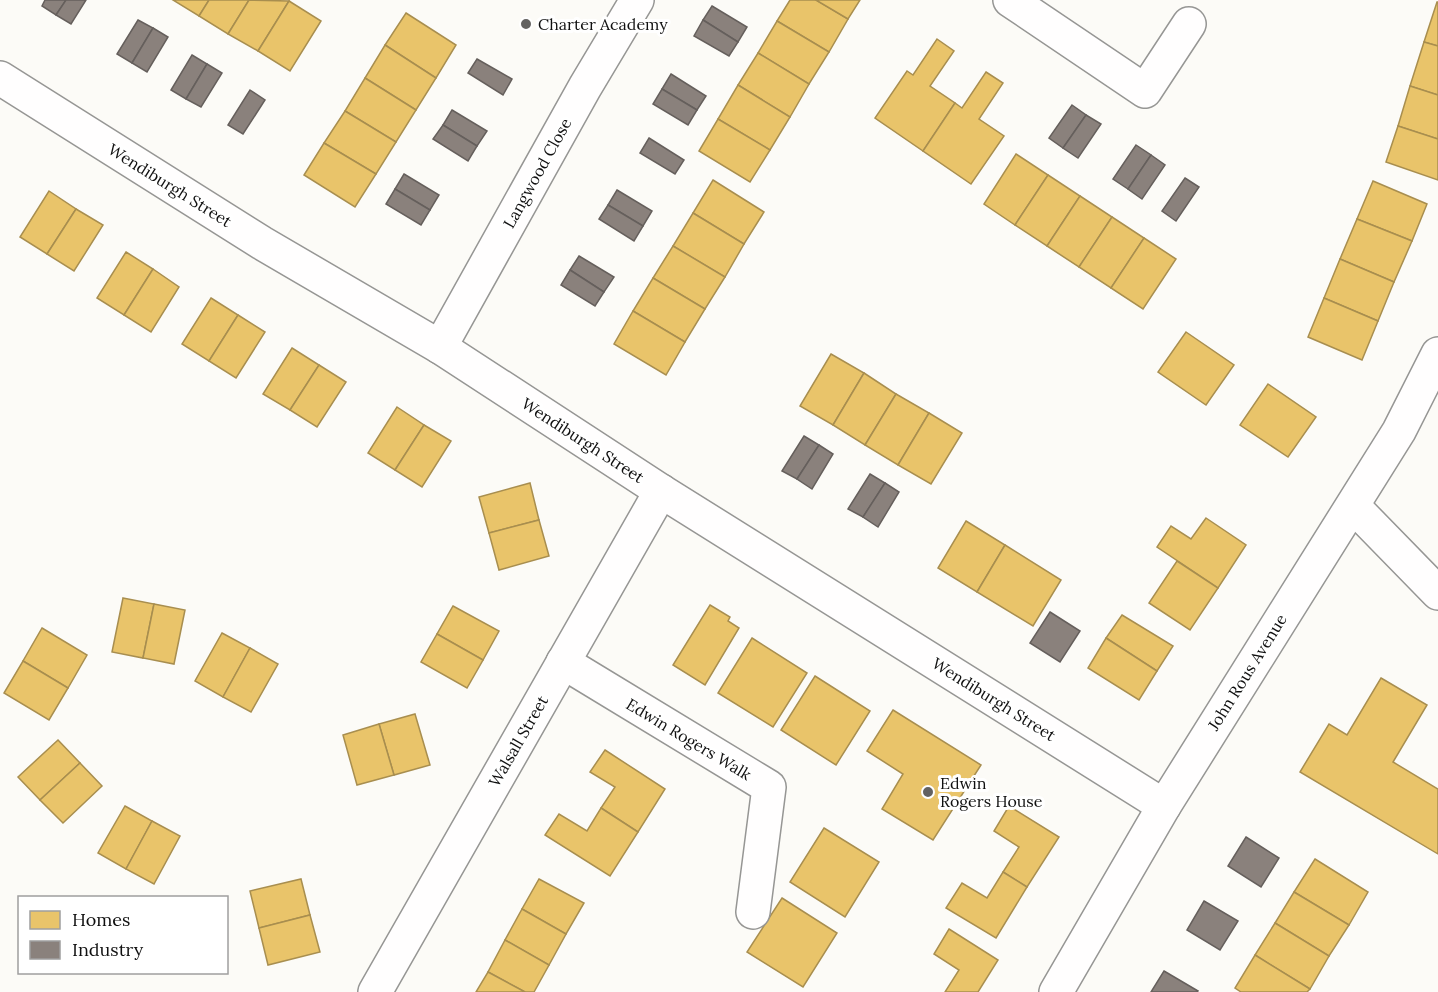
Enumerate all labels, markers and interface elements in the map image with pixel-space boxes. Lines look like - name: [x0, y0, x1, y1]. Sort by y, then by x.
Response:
- place label: Charter Academy: [538, 14, 668, 34]
- marker: Charter Academy: [519, 17, 533, 31]
- street label: Langwood Close: [499, 114, 576, 232]
- street label: Wendiburgh Street: [105, 139, 236, 231]
- street label: Wendiburgh Street: [518, 393, 649, 487]
- street label: John Rous Avenue: [1203, 610, 1291, 735]
- street label: Wendiburgh Street: [929, 653, 1060, 745]
- street label: Walsall Street: [484, 691, 553, 790]
- street label: Edwin Rogers Walk: [623, 694, 756, 784]
- place label: Edwin Rogers House: [940, 773, 1043, 811]
- marker: Edwin Rogers House: [921, 785, 935, 799]
- legend: [18, 896, 228, 974]
- text: Homes: [72, 908, 130, 931]
- text: Industry: [72, 938, 144, 961]

